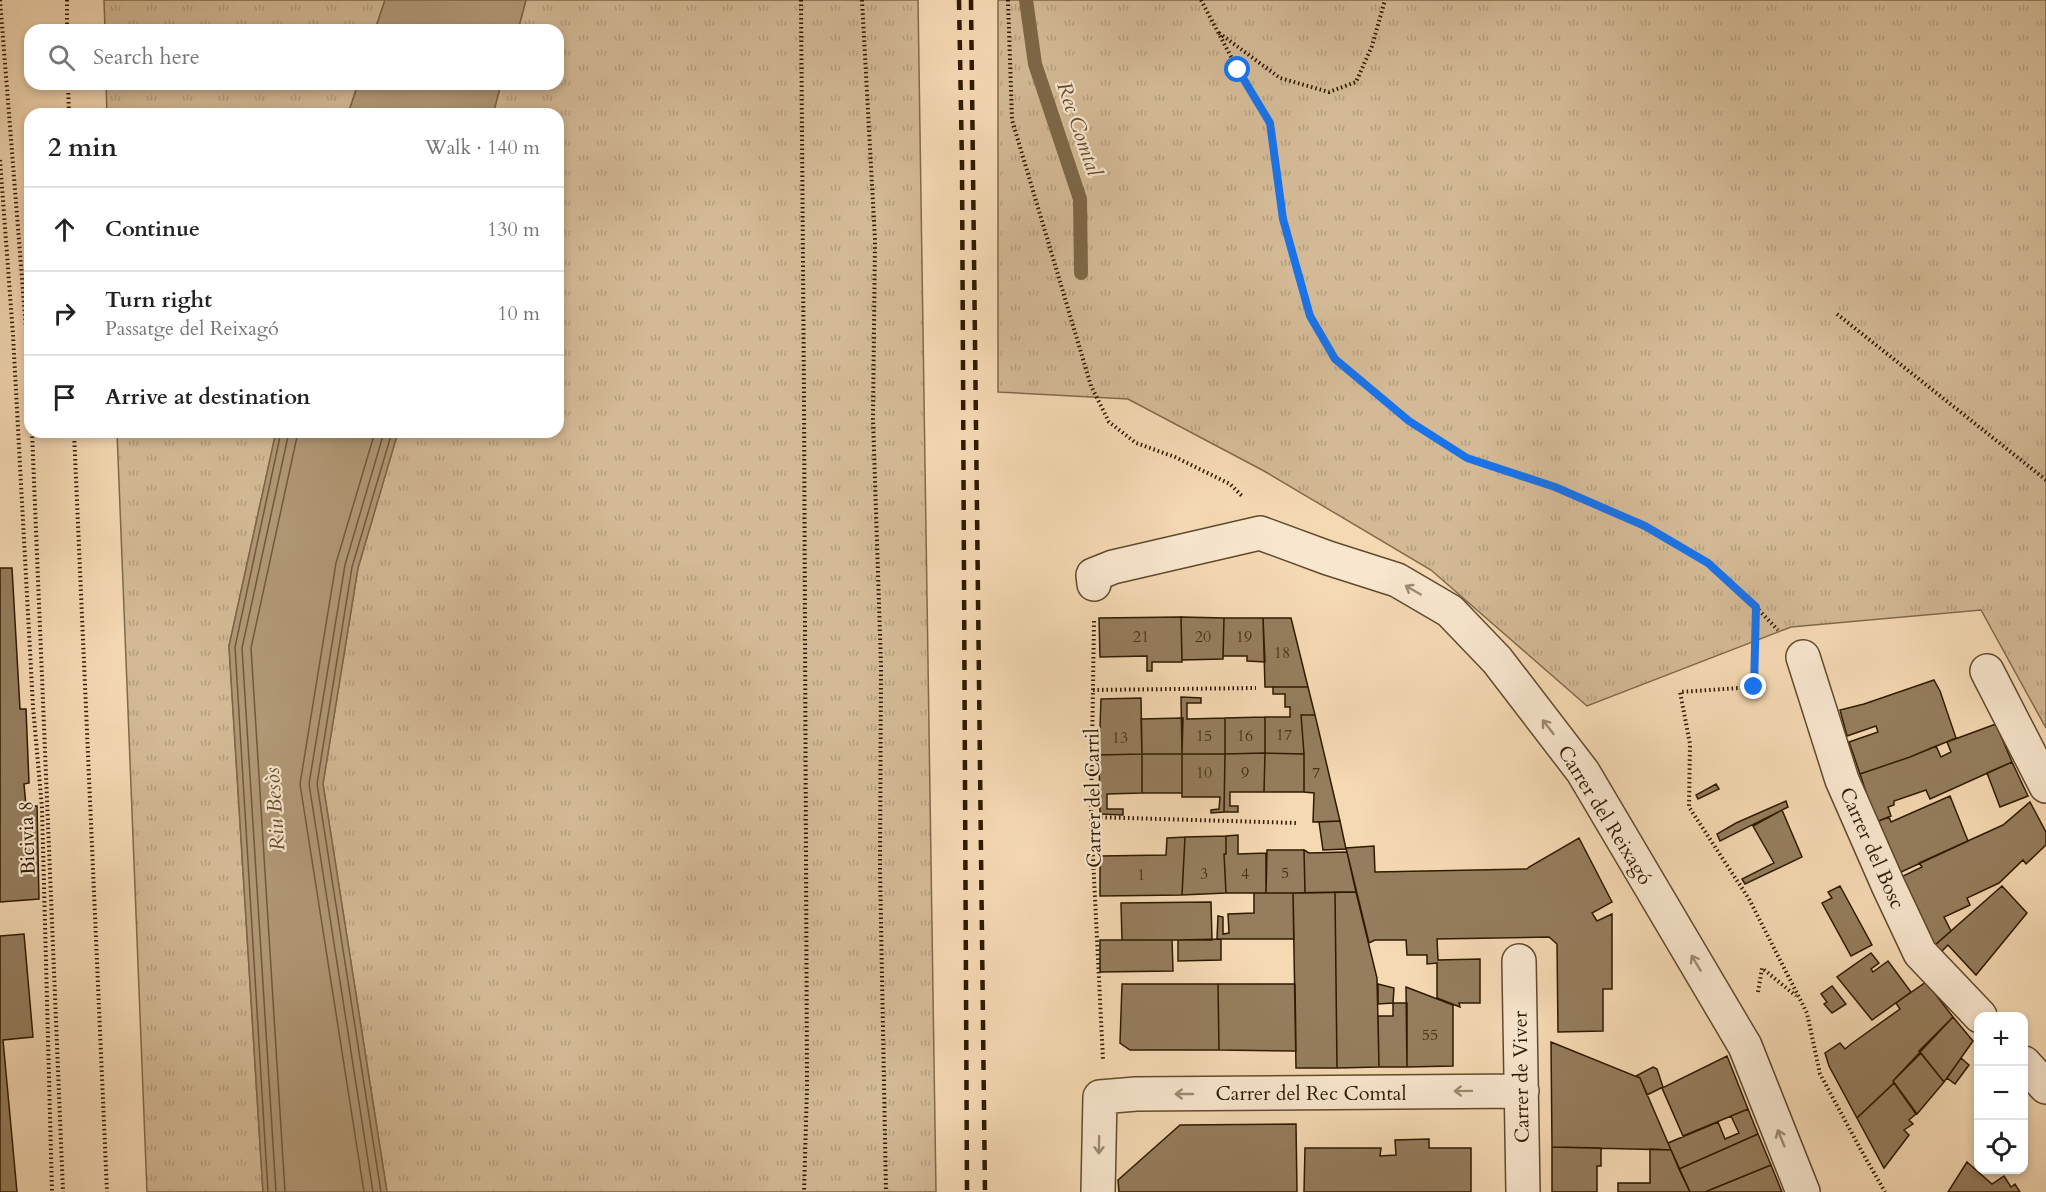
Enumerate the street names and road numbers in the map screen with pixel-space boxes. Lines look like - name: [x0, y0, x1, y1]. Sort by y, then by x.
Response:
- street label: Carrer del Carril: [1078, 728, 1108, 868]
- street label: Carrer del Reixagó: [1551, 740, 1659, 890]
- street label: Carrer del Bosc: [1833, 783, 1911, 913]
- street label: Bicivia 8: [12, 801, 42, 875]
- street label: Carrer de Viver: [1506, 1010, 1536, 1143]
- street label: Carrer del Rec Comtal: [1216, 1080, 1406, 1107]

